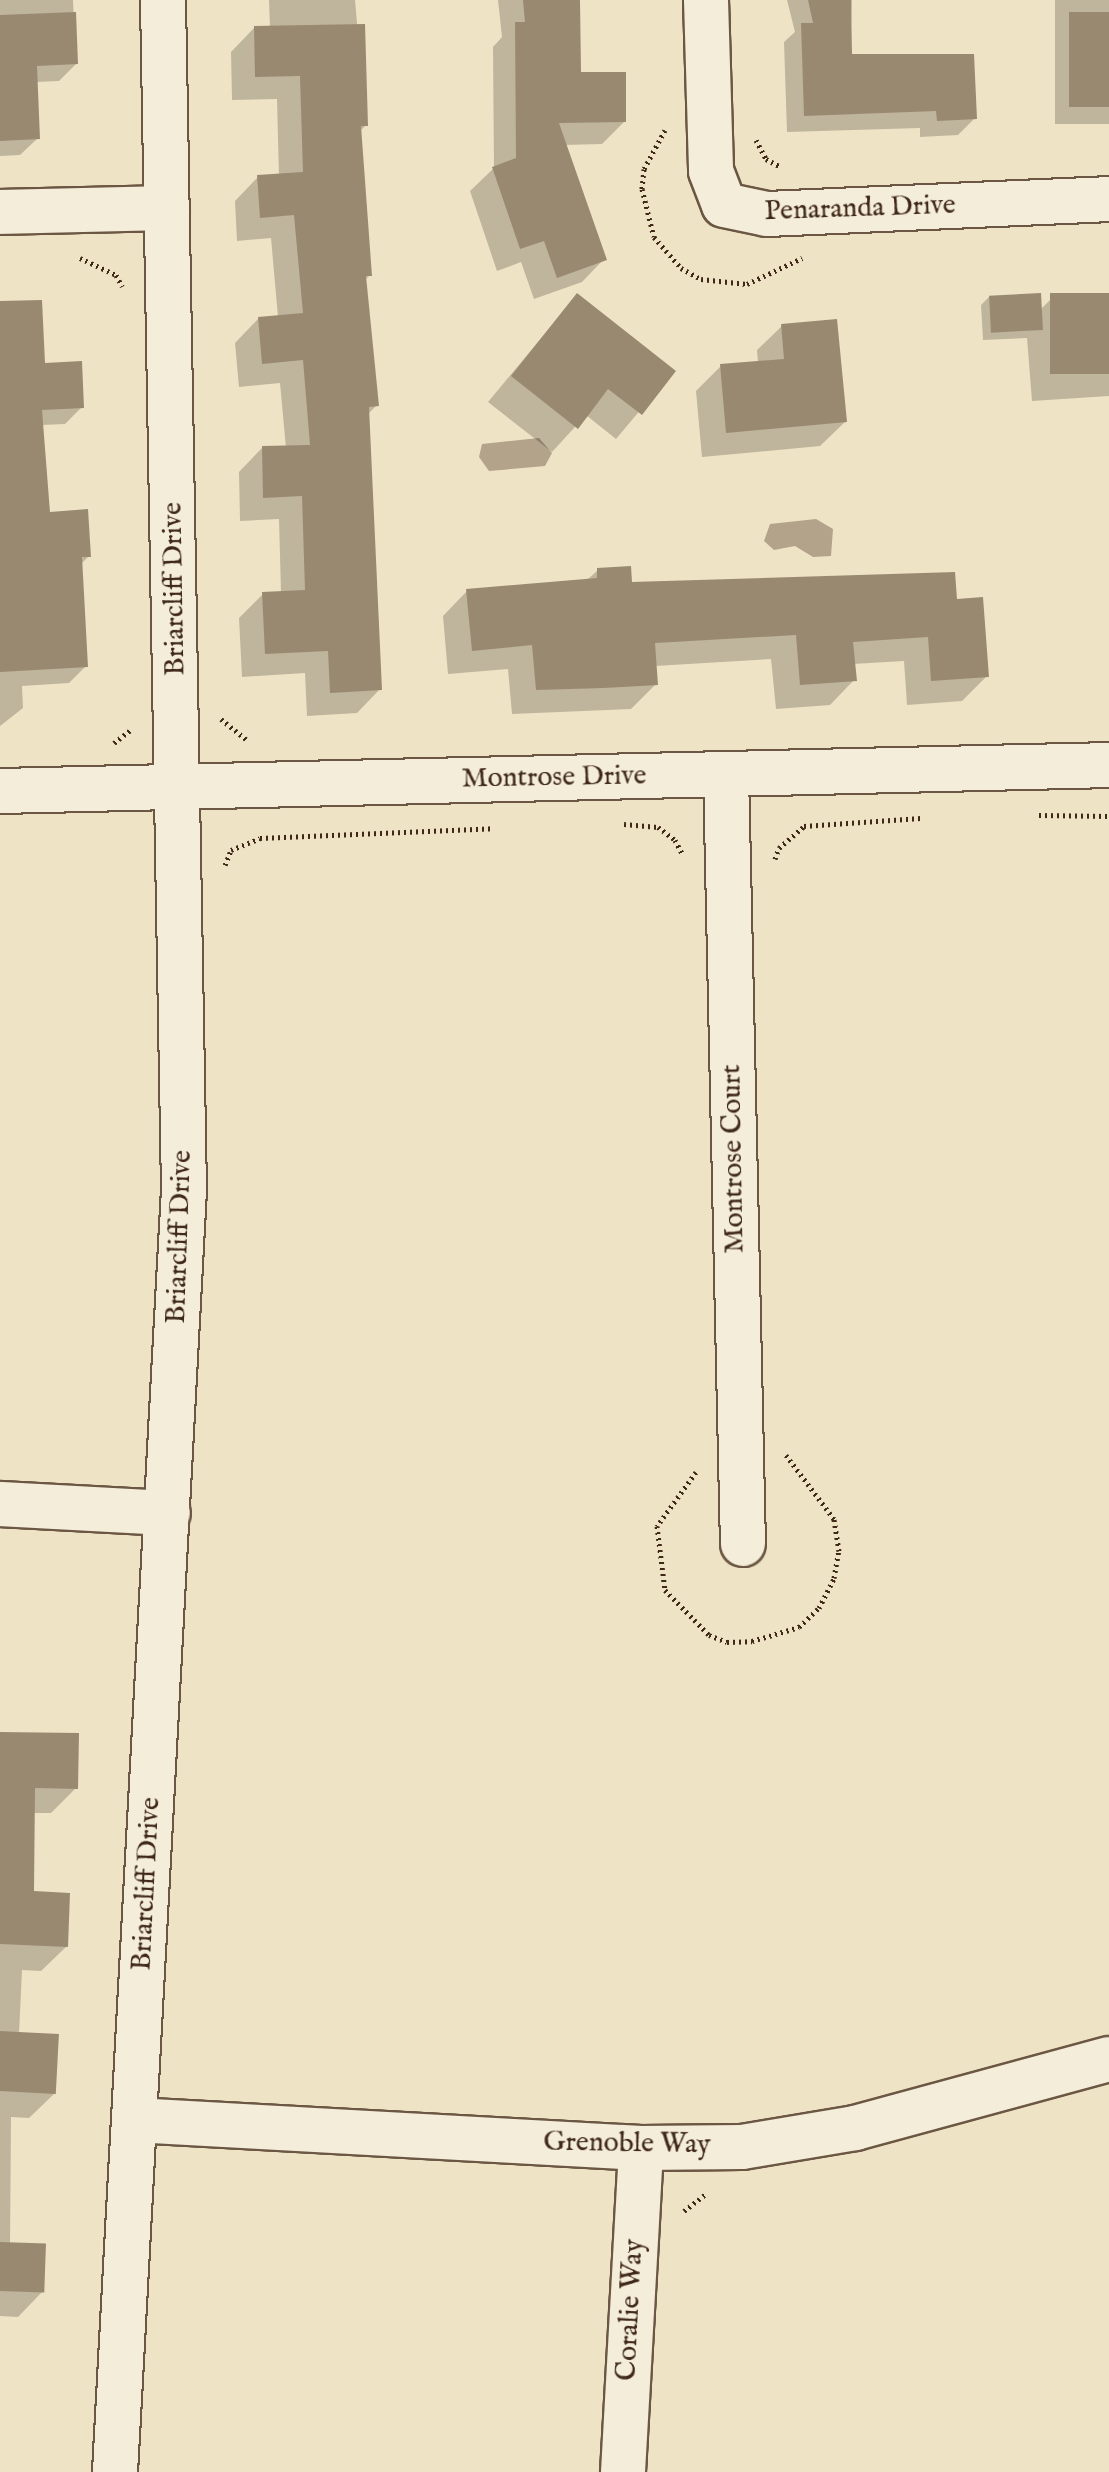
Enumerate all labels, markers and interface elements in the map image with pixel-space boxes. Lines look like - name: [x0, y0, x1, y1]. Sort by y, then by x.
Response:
- street label: Penaranda Drive: [764, 189, 956, 229]
- street label: Briarcliff Drive: [157, 502, 193, 676]
- street label: Montrose Drive: [461, 760, 647, 796]
- street label: Montrose Court: [716, 1064, 752, 1254]
- street label: Briarcliff Drive: [160, 1150, 200, 1324]
- street label: Briarcliff Drive: [126, 1796, 168, 1972]
- street label: Grenoble Way: [543, 2126, 711, 2162]
- street label: Coralie Way: [611, 2238, 651, 2382]

